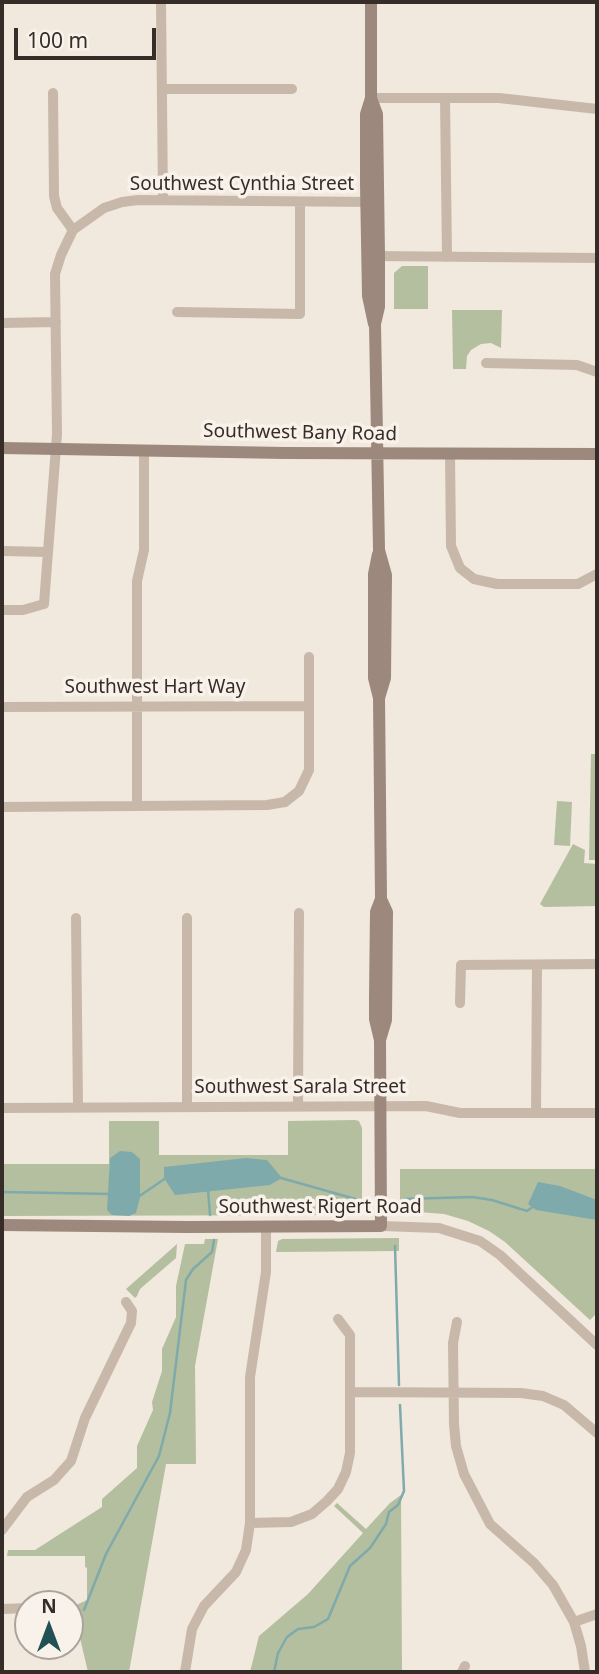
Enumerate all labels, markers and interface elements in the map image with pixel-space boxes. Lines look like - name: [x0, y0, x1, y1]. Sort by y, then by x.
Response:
- scale bar: [18, 14, 159, 58]
- text: 100 m: [27, 26, 88, 54]
- street label: Southwest Cynthia Street: [130, 174, 354, 196]
- street label: Southwest Bany Road: [203, 420, 397, 446]
- street label: Southwest Hart Way: [65, 677, 245, 699]
- street label: Southwest Sarala Street: [194, 1077, 406, 1099]
- street label: Southwest Rigert Road: [218, 1197, 422, 1219]
- north arrow: [14, 1590, 84, 1660]
- text: N: [41, 1593, 57, 1619]

